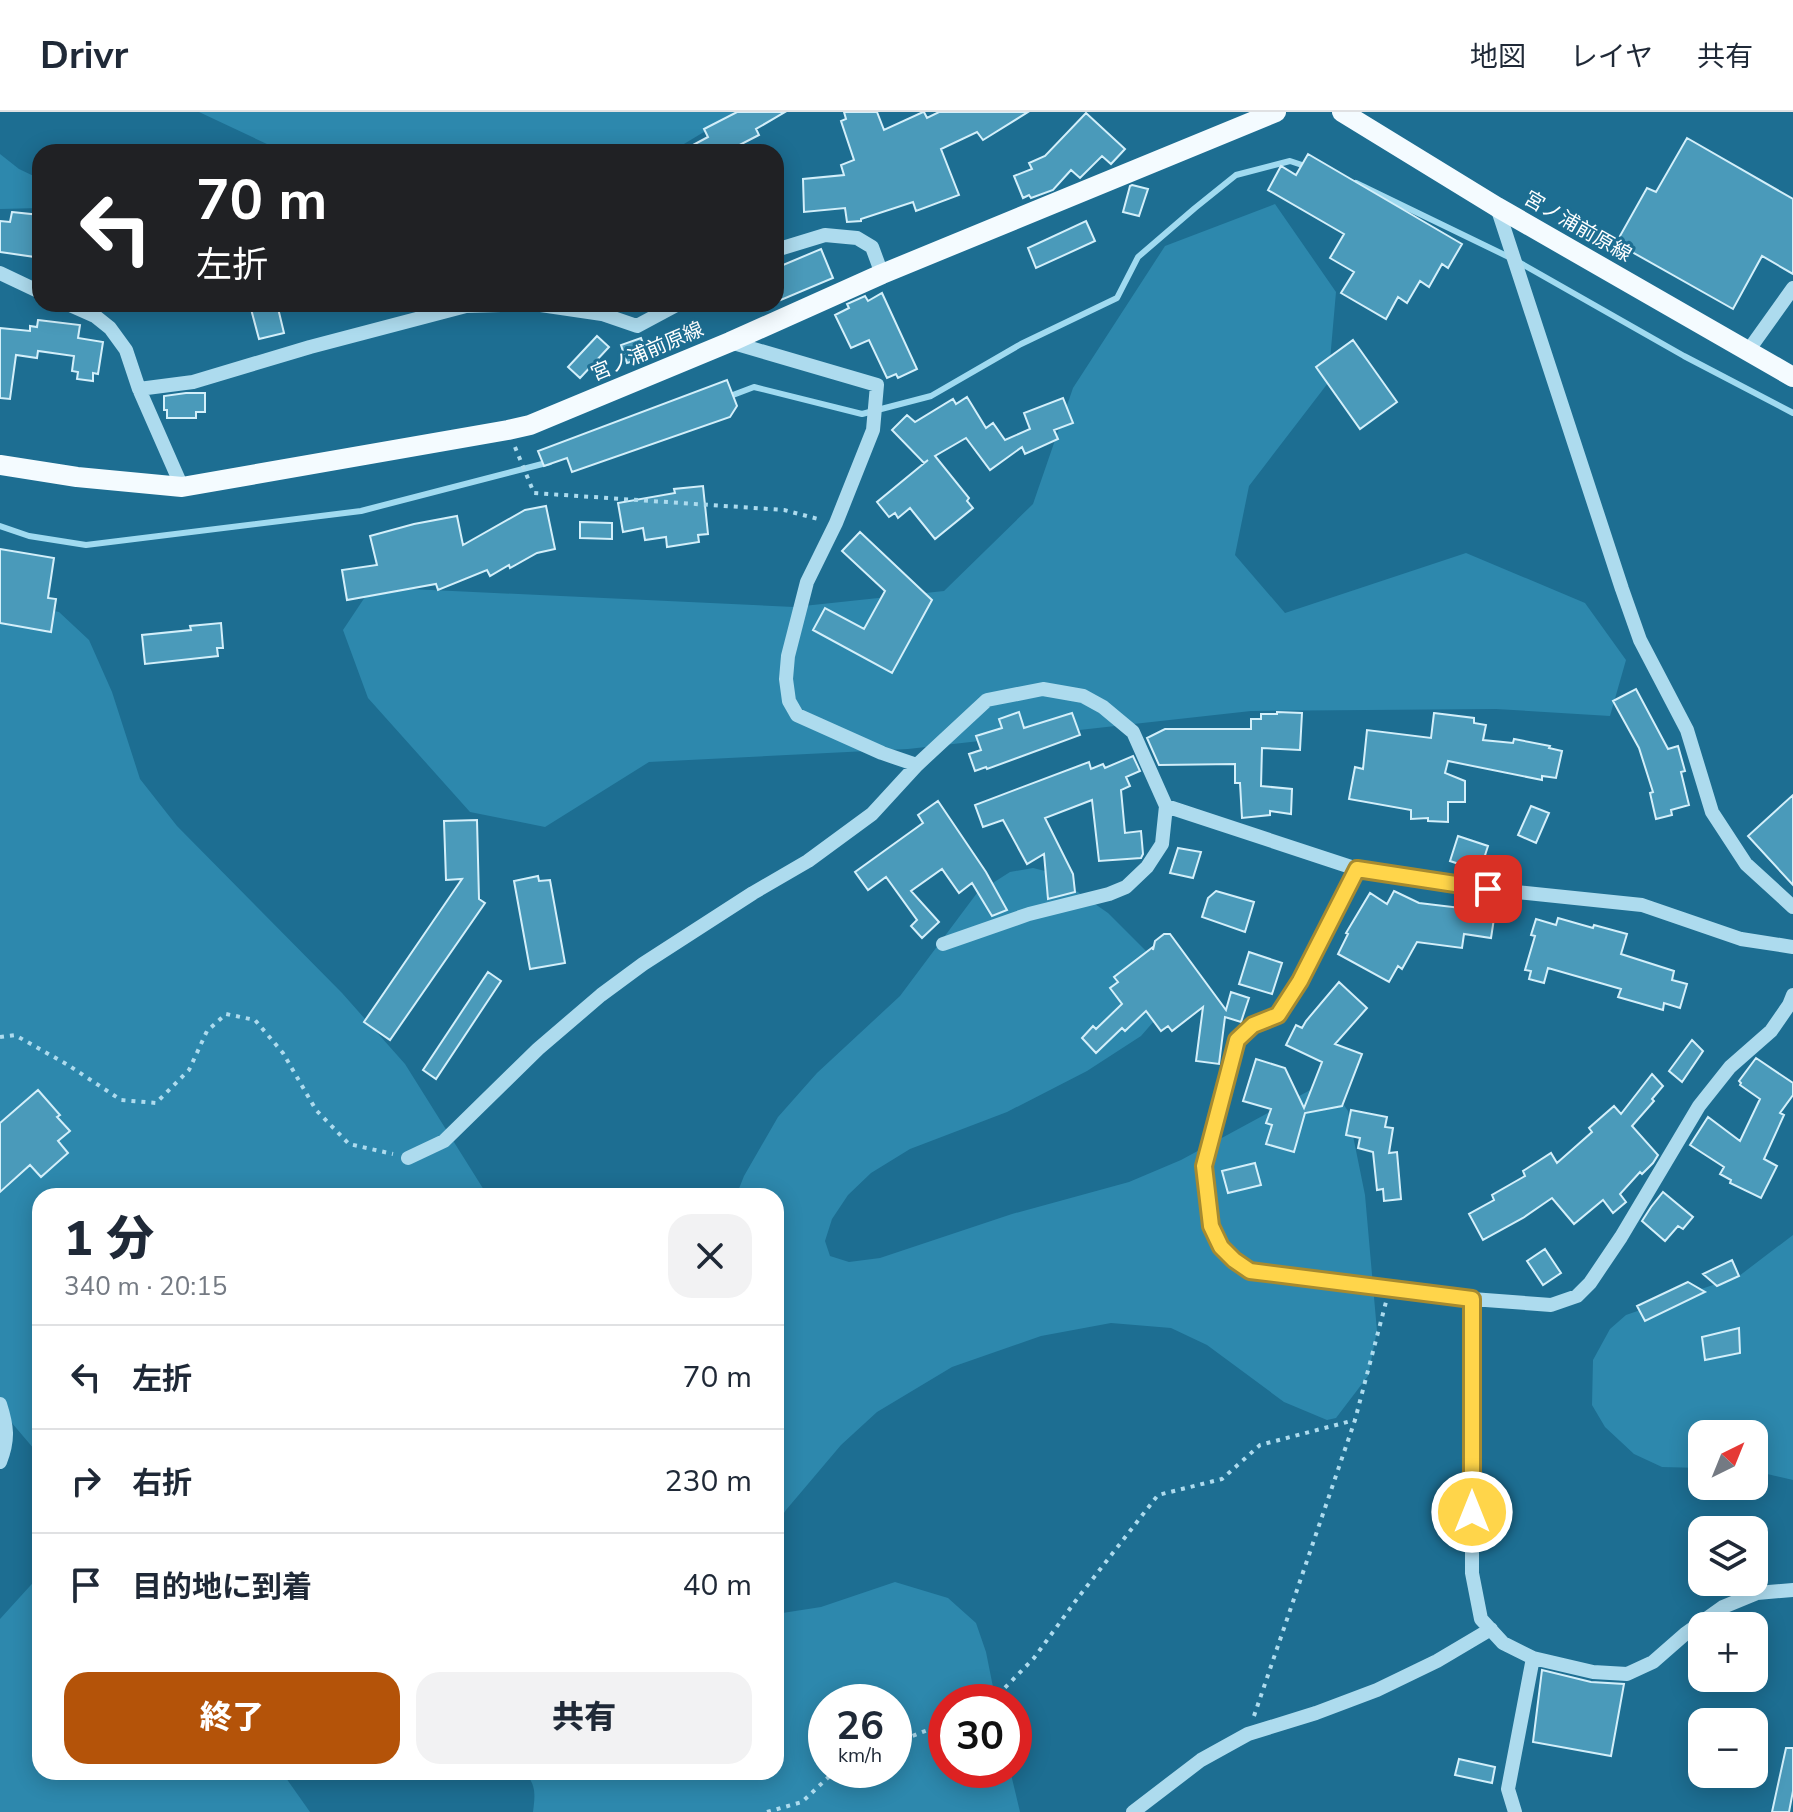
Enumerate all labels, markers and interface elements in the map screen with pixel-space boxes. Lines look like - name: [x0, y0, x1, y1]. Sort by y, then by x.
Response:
- text: Drivr: [40, 30, 128, 81]
- text: 地図: [1470, 38, 1526, 76]
- text: レイヤ: [1570, 38, 1653, 76]
- text: 共有: [1697, 38, 1753, 76]
- text: 70 m: [196, 162, 327, 239]
- icon: left: [64, 176, 168, 280]
- street label: 宮ノ浦前原線: [1519, 185, 1636, 268]
- text: 左折: [196, 241, 268, 290]
- street label: 宮ノ浦前原線: [587, 316, 708, 387]
- pin: [1454, 855, 1522, 923]
- icon: arrive: [1466, 867, 1510, 911]
- text: 1 分: [64, 1206, 154, 1272]
- button: close: [668, 1214, 752, 1298]
- text: 340 m · 20:15: [64, 1269, 227, 1304]
- icon: left: [64, 1355, 108, 1399]
- text: 70 m: [683, 1357, 752, 1398]
- text: 左折: [132, 1359, 192, 1400]
- north arrow: [1688, 1420, 1768, 1500]
- map controls: [1688, 1420, 1768, 1788]
- icon: right: [64, 1459, 108, 1503]
- text: 230 m: [665, 1461, 752, 1502]
- text: 右折: [132, 1463, 192, 1504]
- position arrow: [1430, 1470, 1514, 1554]
- button: layers: [1688, 1516, 1768, 1596]
- icon: arrive: [64, 1563, 108, 1607]
- text: 40 m: [683, 1565, 752, 1606]
- text: 目的地に到着: [132, 1567, 312, 1608]
- button: +: [1688, 1612, 1768, 1692]
- button: 終了: [64, 1672, 400, 1764]
- button: 共有: [416, 1672, 752, 1764]
- speed limit sign: 30: [928, 1684, 1032, 1788]
- text: 26: [836, 1699, 884, 1753]
- button: −: [1688, 1708, 1768, 1788]
- text: km/h: [838, 1742, 882, 1769]

